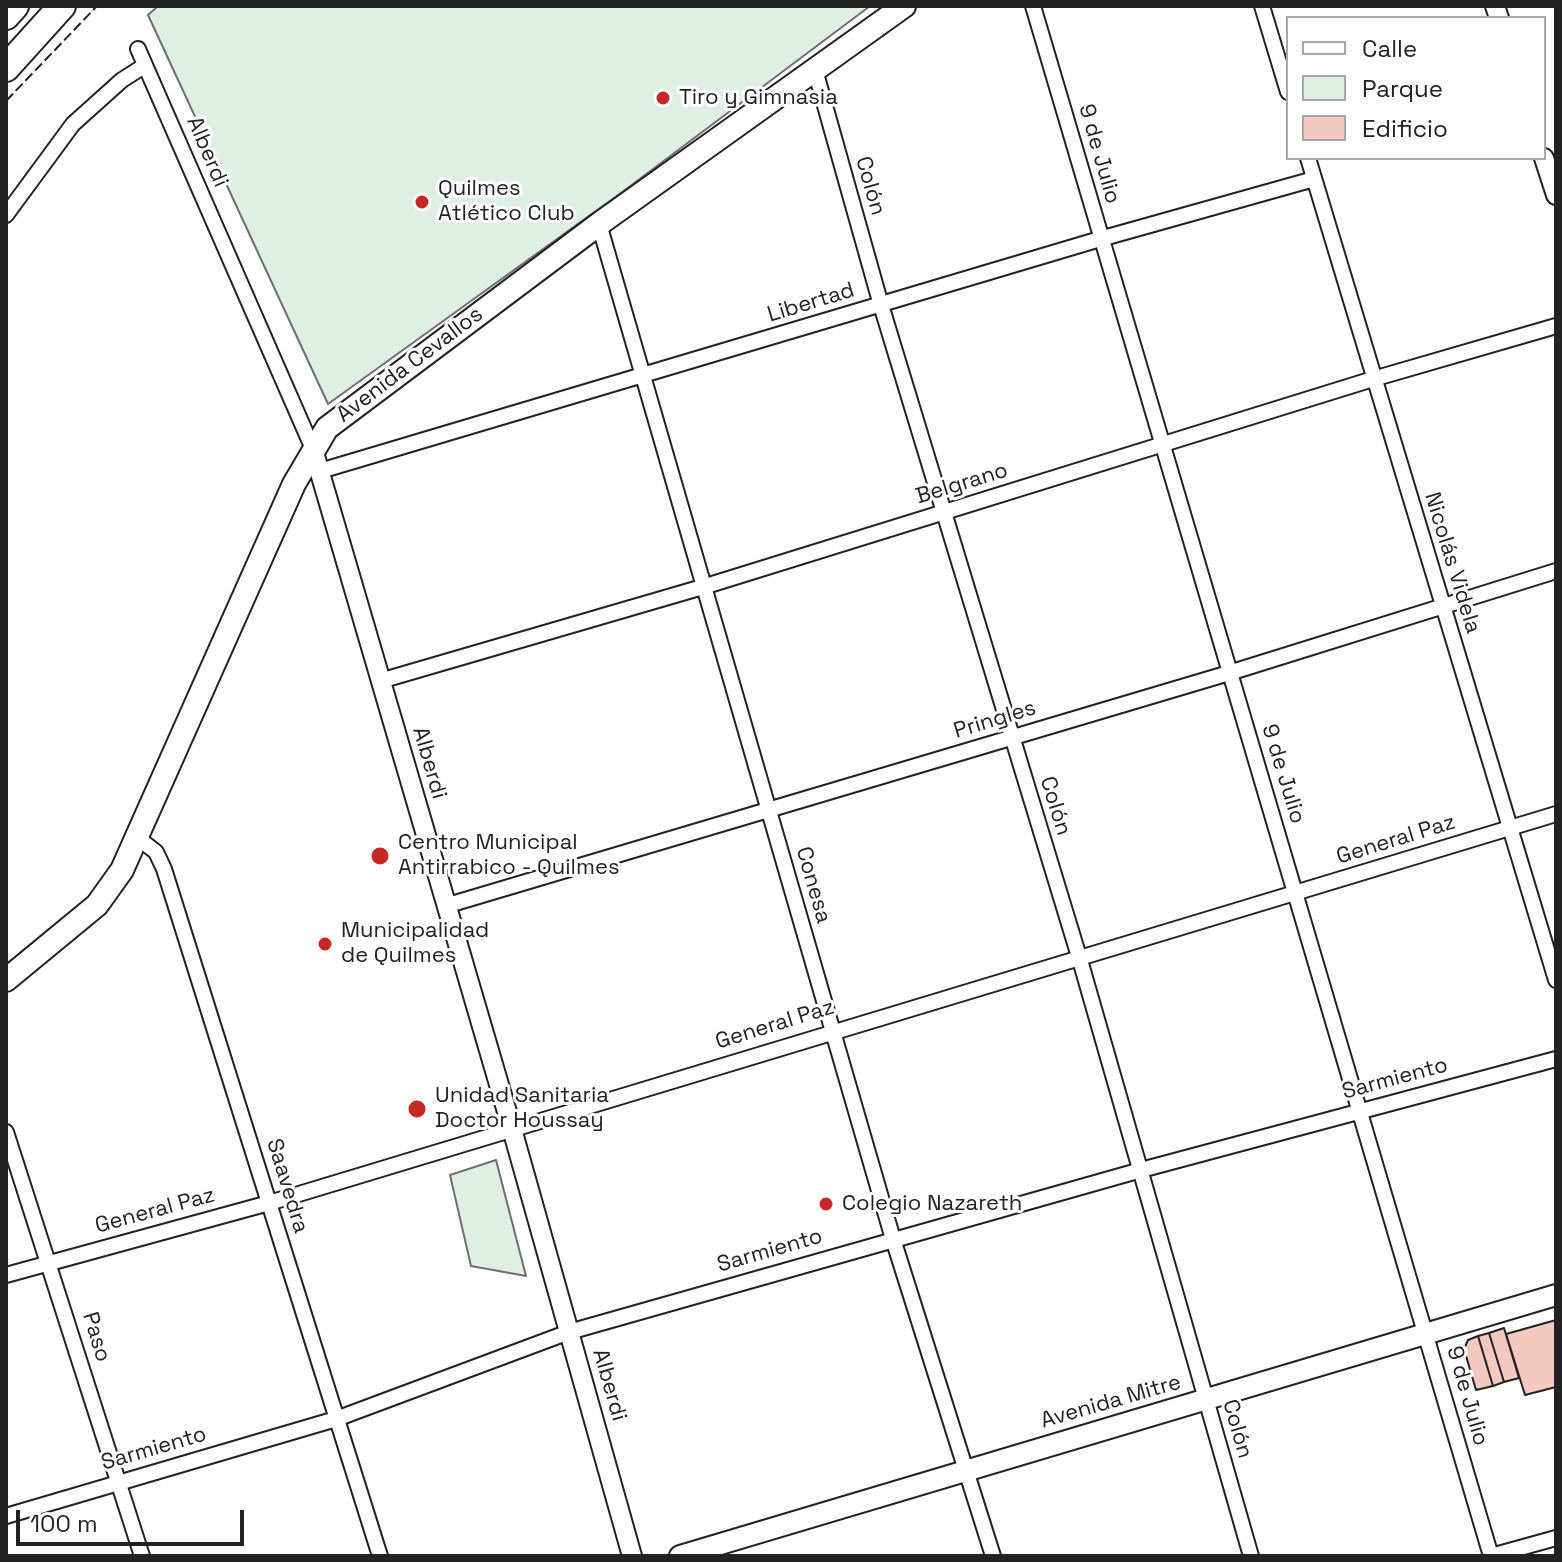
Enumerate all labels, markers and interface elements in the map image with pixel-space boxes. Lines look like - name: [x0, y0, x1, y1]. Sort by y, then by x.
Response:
- legend: [1286, 16, 1546, 160]
- text: Calle: [1362, 33, 1417, 64]
- text: Parque: [1362, 73, 1443, 104]
- place label: Tiro y Gimnasia: [679, 85, 838, 111]
- marker: Tiro y Gimnasia: [654, 89, 672, 107]
- street label: 9 de Julio: [1072, 101, 1126, 207]
- street label: Alberdi: [180, 113, 234, 191]
- text: Edificio: [1362, 113, 1448, 144]
- street label: Colón: [849, 153, 891, 219]
- place label: Quilmes Atlético Club: [438, 176, 575, 228]
- marker: Quilmes Atlético Club: [413, 193, 431, 211]
- street label: Libertad: [764, 277, 858, 329]
- street label: Avenida Cevallos: [332, 301, 488, 429]
- street label: Belgrano: [913, 458, 1011, 510]
- street label: Nicolás Videla: [1418, 489, 1486, 637]
- street label: Pringles: [951, 695, 1039, 745]
- street label: 9 de Julio: [1255, 721, 1311, 827]
- street label: Alberdi: [406, 724, 452, 802]
- street label: Colón: [1034, 773, 1076, 839]
- street label: General Paz: [1333, 809, 1459, 871]
- place label: Centro Municipal Antirrabico - Quilmes: [398, 830, 620, 882]
- street label: Conesa: [790, 844, 836, 926]
- marker: Centro Municipal Antirrabico - Quilmes: [369, 845, 391, 867]
- place label: Municipalidad de Quilmes: [341, 918, 489, 970]
- marker: Municipalidad de Quilmes: [316, 935, 334, 953]
- street label: General Paz: [712, 994, 838, 1056]
- street label: Sarmiento: [1339, 1052, 1451, 1106]
- place label: Unidad Sanitaria Doctor Houssay: [435, 1083, 609, 1134]
- marker: Unidad Sanitaria Doctor Houssay: [406, 1098, 428, 1120]
- street label: Saavedra: [260, 1136, 314, 1236]
- street label: General Paz: [92, 1182, 218, 1240]
- place label: Colegio Nazareth: [842, 1191, 1022, 1217]
- marker: Colegio Nazareth: [817, 1195, 835, 1213]
- street label: Sarmiento: [714, 1223, 826, 1279]
- street label: Paso: [76, 1309, 116, 1365]
- street label: 9 de Julio: [1440, 1343, 1494, 1449]
- street label: Alberdi: [586, 1346, 632, 1424]
- street label: Avenida Mitre: [1038, 1369, 1184, 1435]
- street label: Colón: [1216, 1396, 1258, 1462]
- street label: Sarmiento: [98, 1421, 210, 1477]
- scale bar: [20, 1494, 248, 1544]
- text: 100 m: [30, 1508, 98, 1539]

